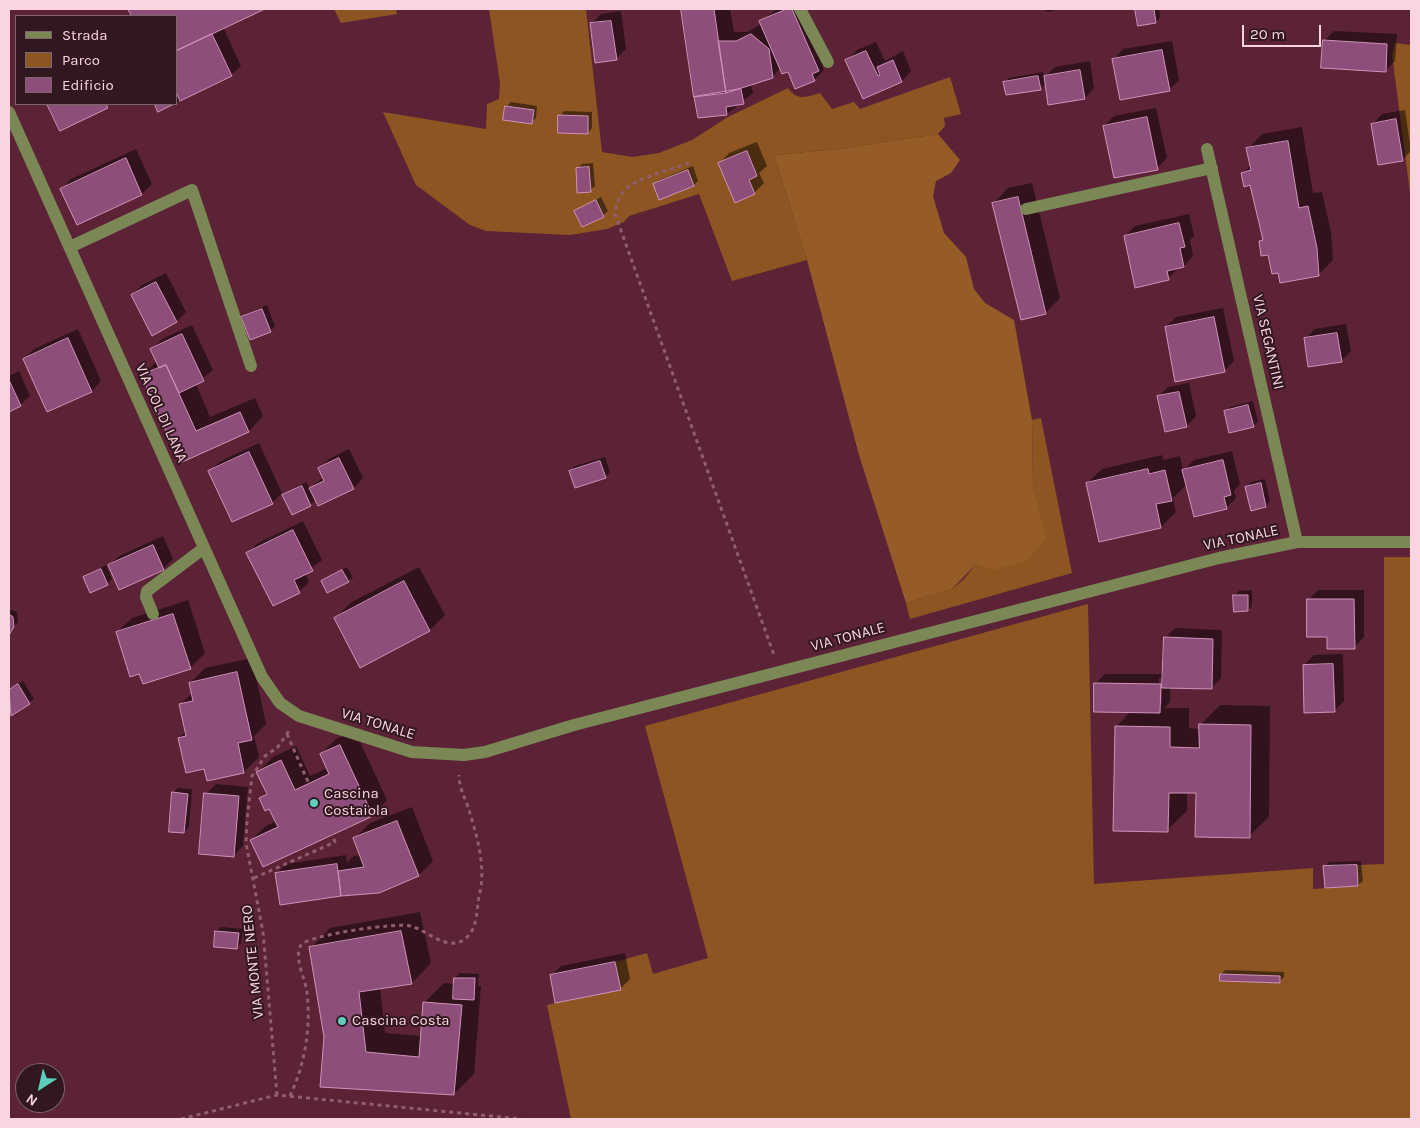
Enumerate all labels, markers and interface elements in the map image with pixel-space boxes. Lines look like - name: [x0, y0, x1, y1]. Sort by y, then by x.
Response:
- legend: [15, 15, 178, 105]
- scale bar: [1245, 15, 1324, 47]
- text: 20 m: [1250, 25, 1285, 43]
- text: Strada: [62, 26, 108, 44]
- text: Parco: [62, 51, 100, 69]
- text: Edificio: [62, 76, 114, 94]
- street label: VIA SEGANTINI: [1248, 293, 1288, 391]
- street label: VIA COL DI LANA: [131, 361, 191, 465]
- street label: VIA TONALE: [1202, 521, 1280, 555]
- street label: VIA TONALE: [809, 618, 887, 656]
- street label: VIA TONALE: [339, 704, 417, 744]
- place label: Cascina Costaiola: [324, 785, 388, 820]
- marker: Cascina Costaiola: [308, 797, 320, 809]
- street label: VIA MONTE NERO: [238, 904, 268, 1020]
- place label: Cascina Costa: [352, 1012, 450, 1030]
- marker: Cascina Costa: [336, 1015, 348, 1027]
- north arrow: [15, 1063, 65, 1113]
- text: N: [23, 1090, 41, 1110]

